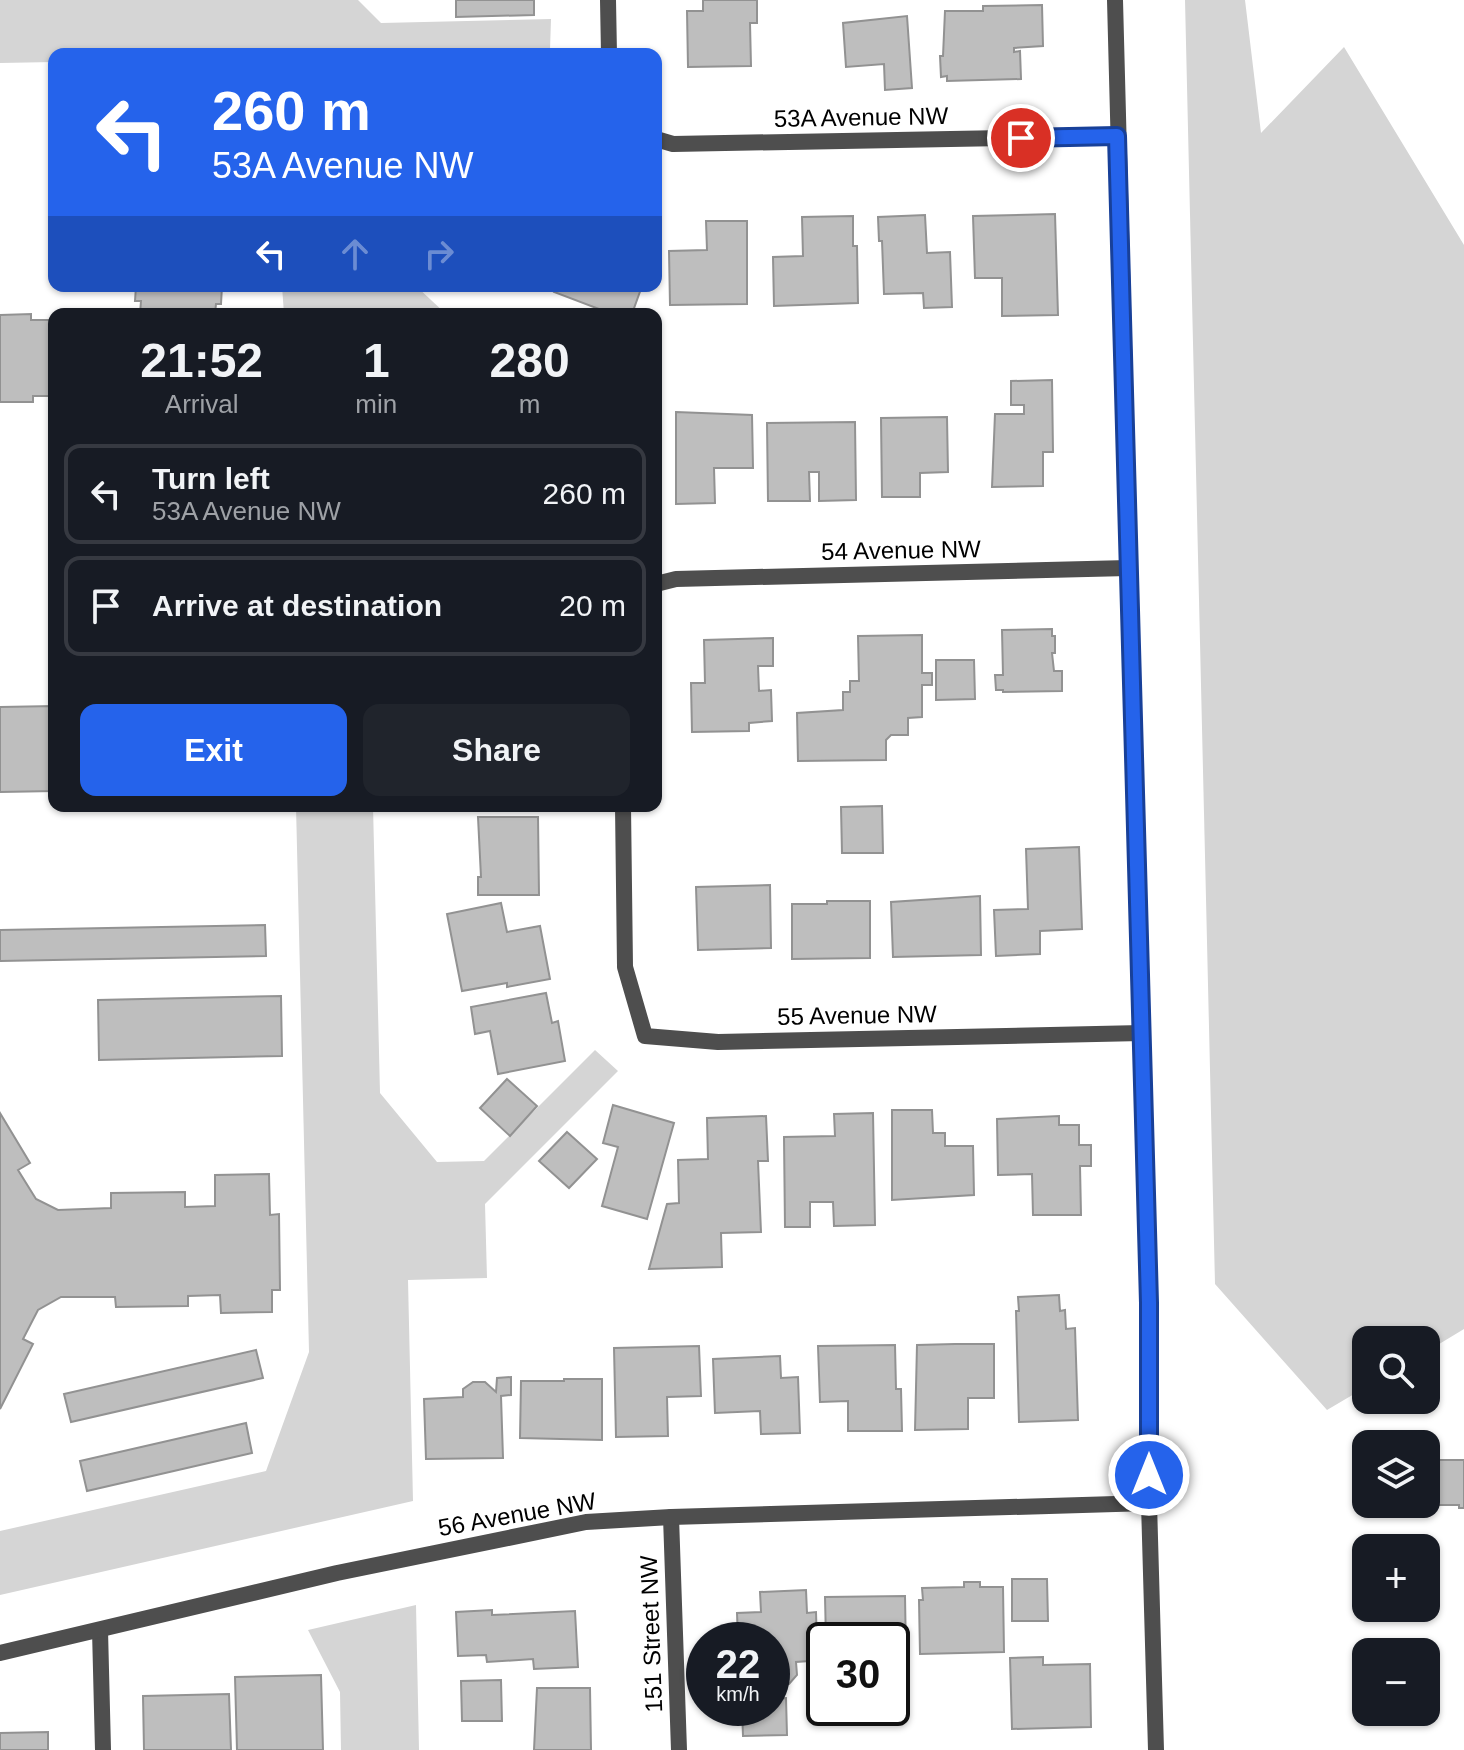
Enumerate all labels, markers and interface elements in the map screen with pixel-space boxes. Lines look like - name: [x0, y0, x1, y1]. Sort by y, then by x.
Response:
- text: 260 m: [212, 79, 371, 142]
- icon: left: [80, 80, 184, 184]
- street label: 53A Avenue NW: [774, 102, 949, 132]
- pin: [987, 104, 1055, 172]
- icon: arrive: [999, 116, 1043, 160]
- text: 53A Avenue NW: [212, 145, 474, 186]
- icon: left: [249, 232, 293, 276]
- icon: ahead: [333, 232, 377, 276]
- icon: right: [417, 232, 461, 276]
- text: 21:52: [140, 334, 263, 387]
- text: 1: [363, 334, 390, 387]
- text: 280: [490, 334, 570, 387]
- text: Arrival: [165, 389, 239, 419]
- text: min: [355, 389, 397, 419]
- text: m: [519, 389, 540, 419]
- text: Turn left: [152, 462, 270, 495]
- icon: left: [84, 472, 128, 516]
- text: 260 m: [543, 477, 626, 510]
- text: 53A Avenue NW: [152, 496, 341, 526]
- street label: 54 Avenue NW: [821, 535, 981, 565]
- icon: arrive: [84, 584, 128, 628]
- text: Arrive at destination: [152, 589, 442, 622]
- text: 20 m: [559, 589, 626, 622]
- button: Exit: [80, 704, 347, 796]
- button: Share: [363, 704, 630, 796]
- street label: 55 Avenue NW: [777, 1000, 937, 1030]
- map controls: [1352, 1326, 1440, 1726]
- button: search: [1352, 1326, 1440, 1414]
- button: layers: [1352, 1430, 1440, 1518]
- position arrow: [1107, 1433, 1191, 1517]
- street label: 56 Avenue NW: [436, 1487, 598, 1541]
- button: +: [1352, 1534, 1440, 1622]
- street label: 151 Street NW: [635, 1555, 667, 1713]
- speed limit sign: 30: [806, 1622, 910, 1726]
- button: −: [1352, 1638, 1440, 1726]
- text: 22: [716, 1642, 760, 1686]
- text: km/h: [716, 1683, 760, 1705]

